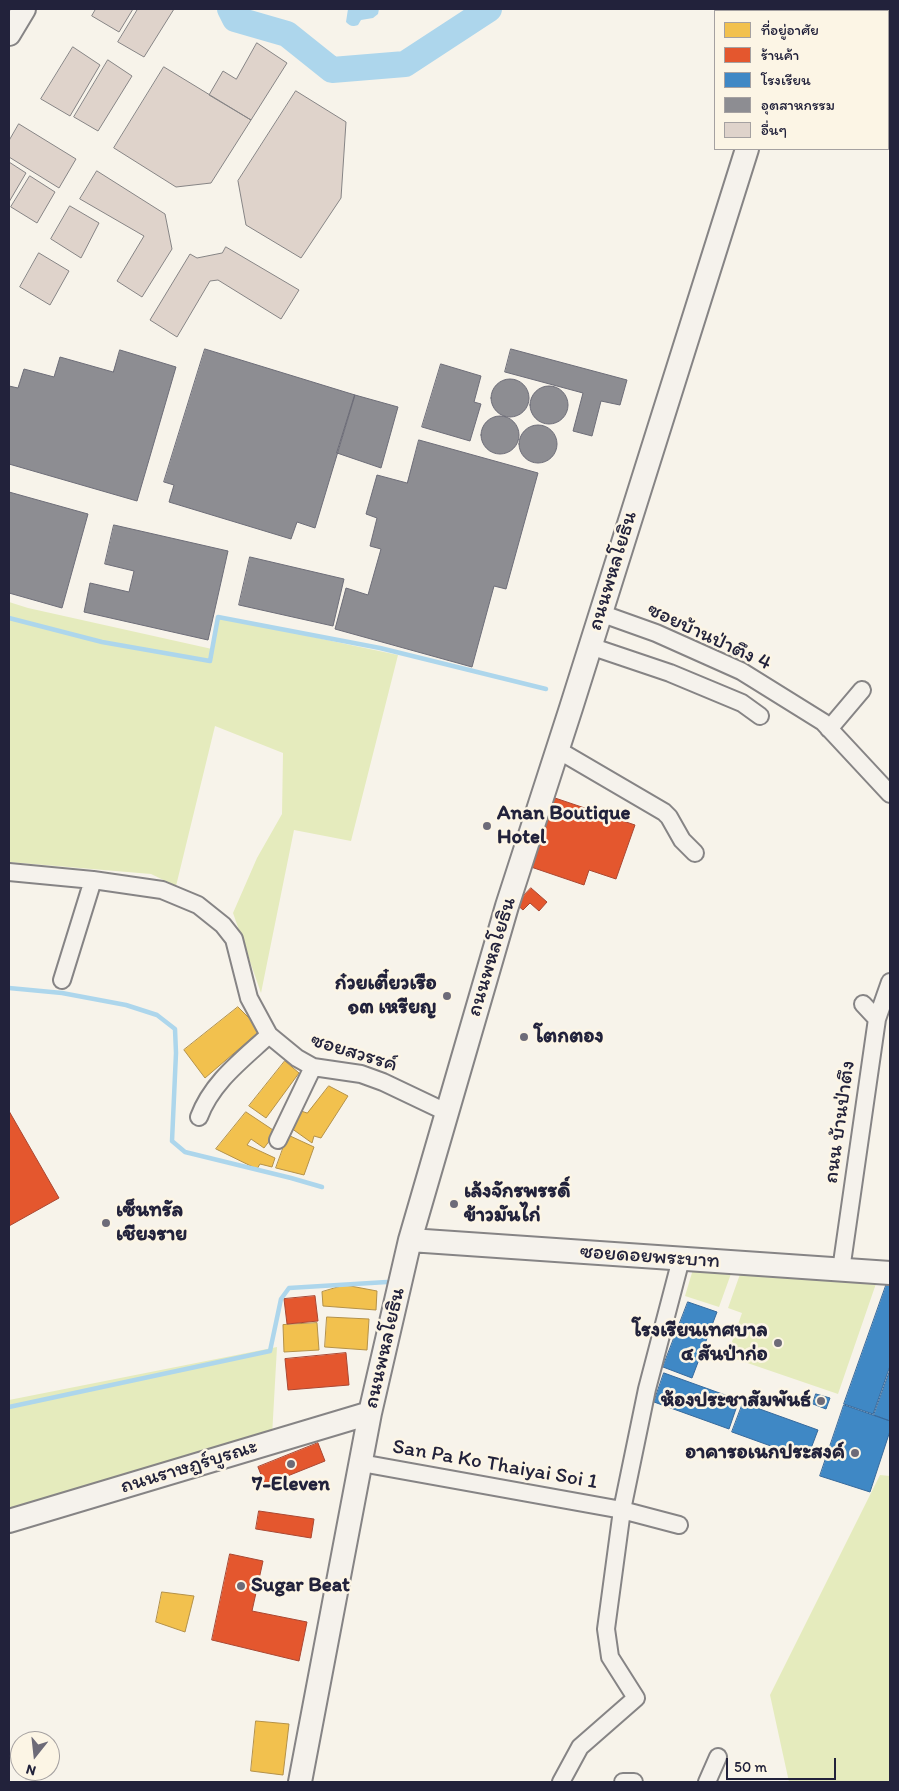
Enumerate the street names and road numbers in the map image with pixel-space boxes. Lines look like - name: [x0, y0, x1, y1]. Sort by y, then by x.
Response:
- street label: ถนนพหลโยธิน: [583, 508, 643, 634]
- street label: ซอยบ้านป่าตึง 4: [643, 597, 775, 677]
- street label: ถนนพหลโยธิน: [462, 894, 522, 1020]
- street label: ซอยสวรรค์: [308, 1028, 400, 1078]
- street label: ถนน บ้านป่าตึง: [819, 1059, 861, 1185]
- street label: ซอยดอยพระบาท: [579, 1240, 721, 1274]
- street label: ถนนพหลโยธิน: [359, 1285, 411, 1411]
- street label: ถนนราษฎร์บูรณะ: [118, 1434, 260, 1500]
- street label: San Pa Ko Thaiyai Soi 1: [391, 1435, 599, 1495]

